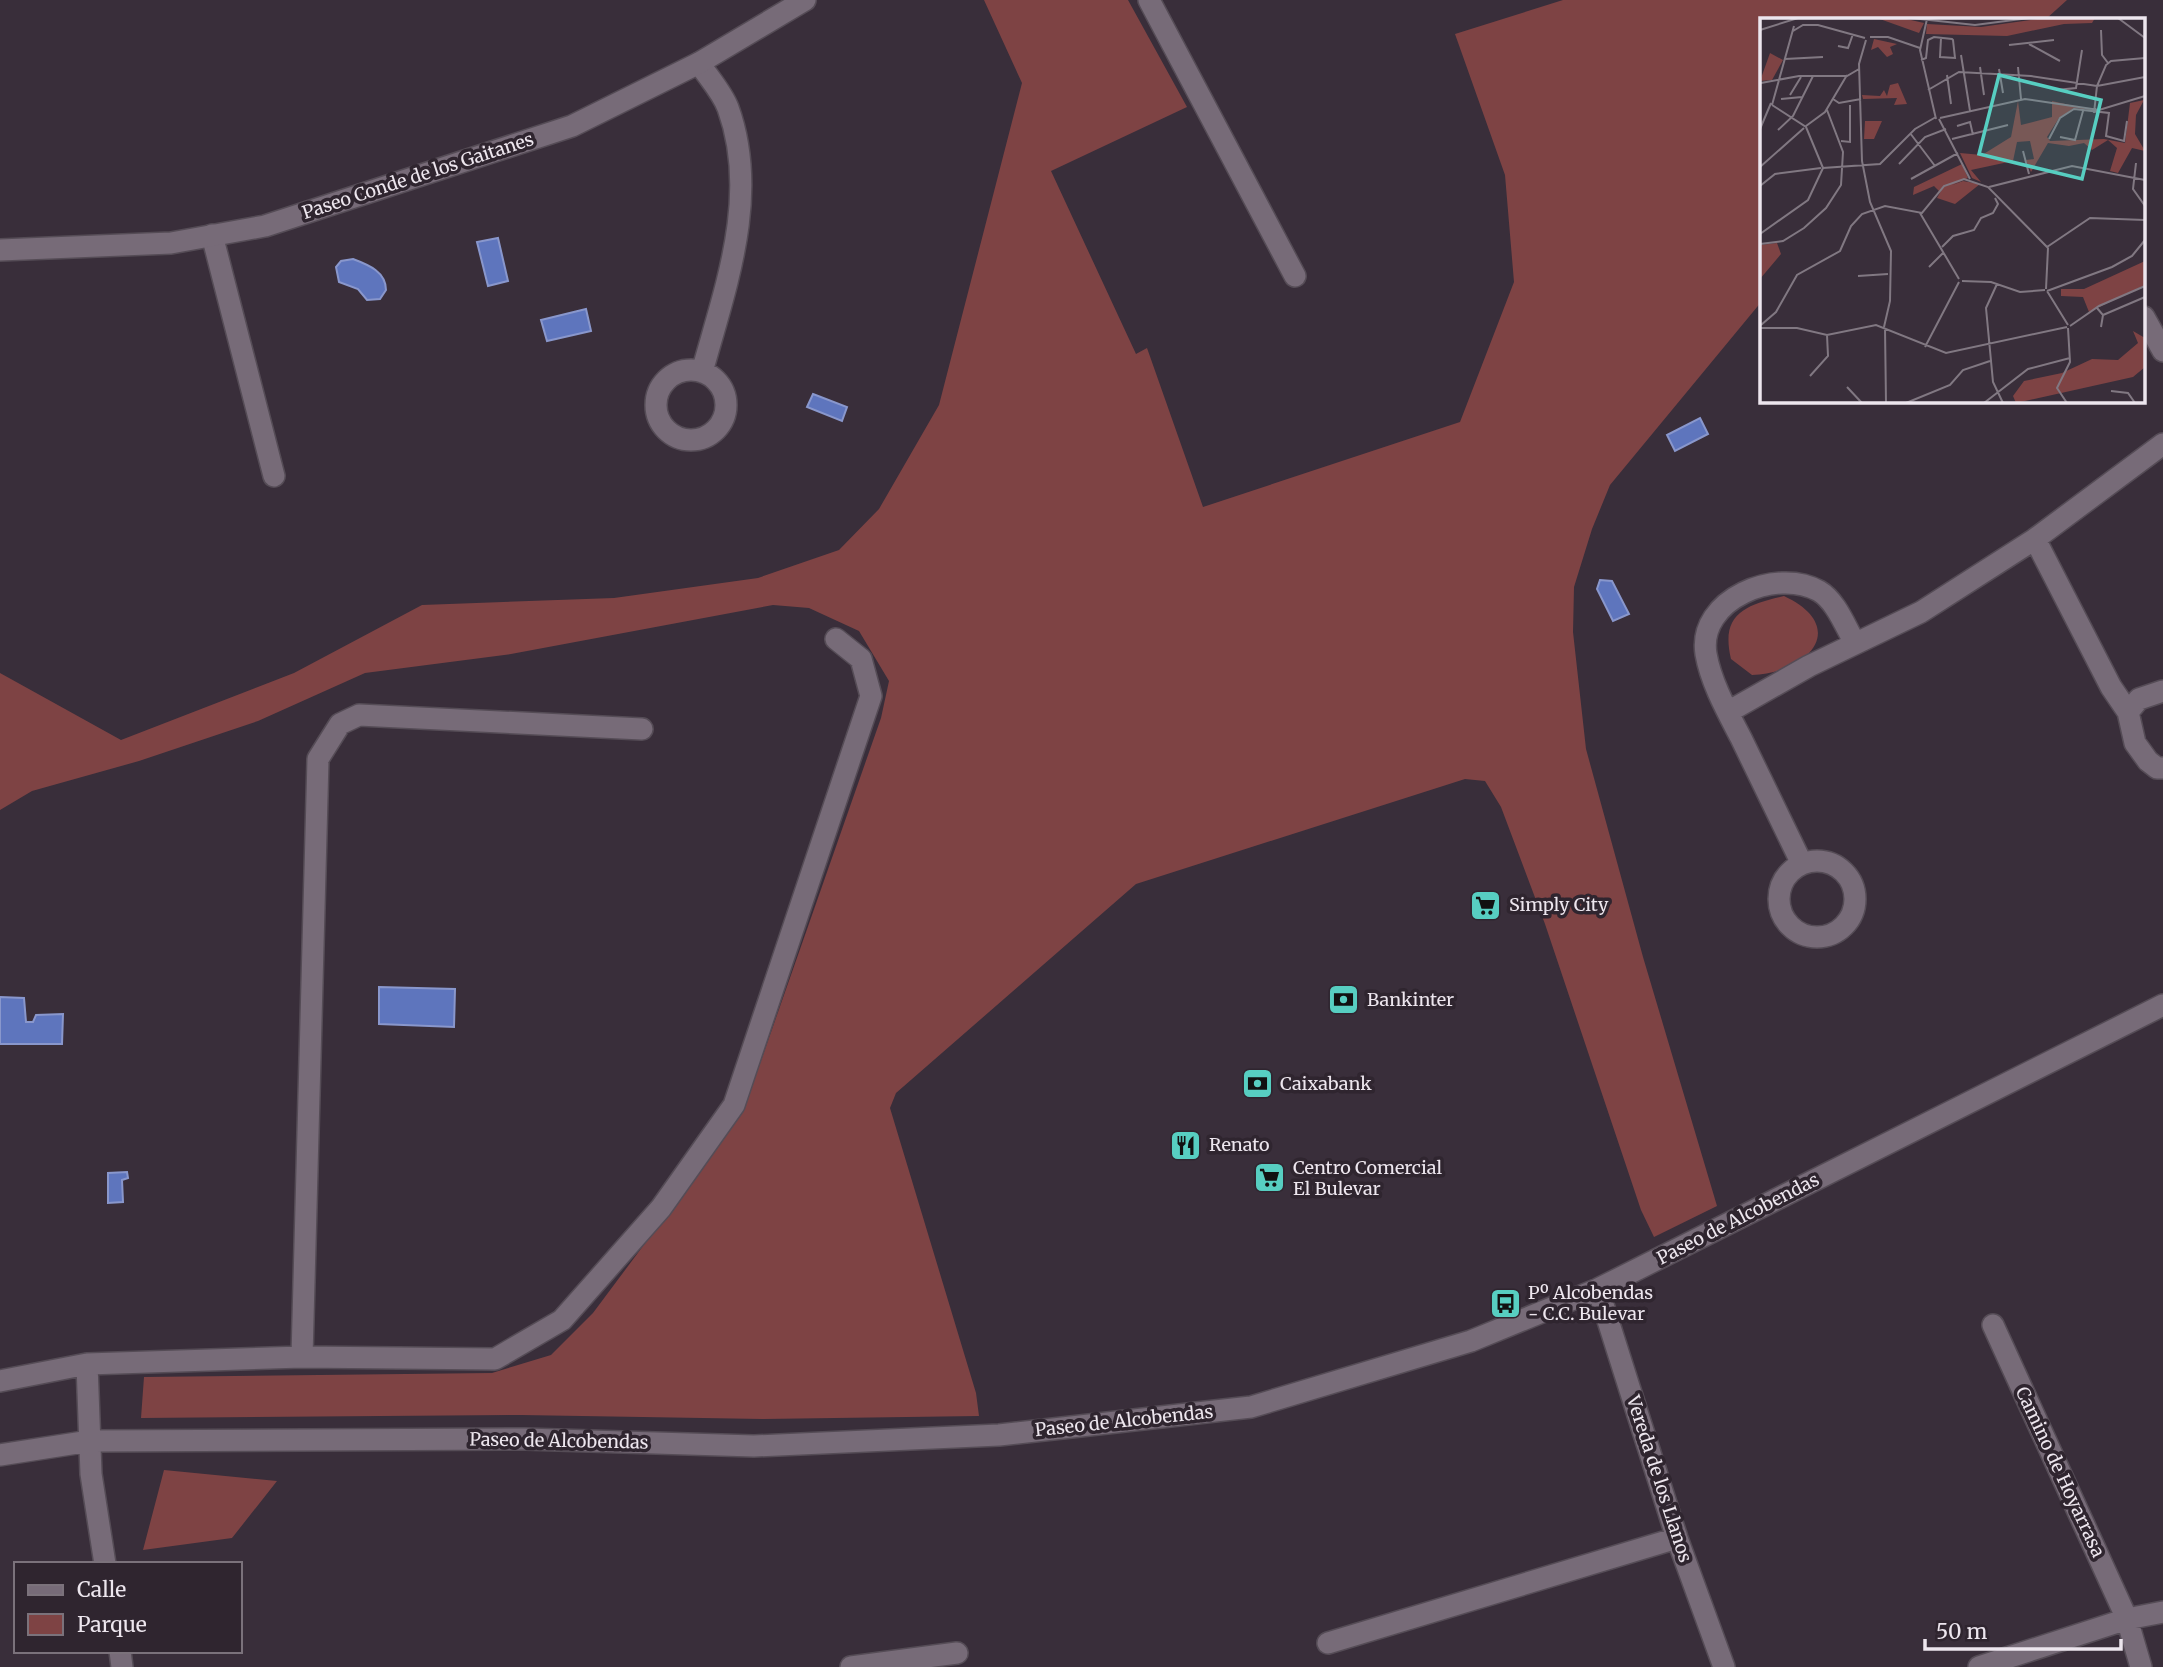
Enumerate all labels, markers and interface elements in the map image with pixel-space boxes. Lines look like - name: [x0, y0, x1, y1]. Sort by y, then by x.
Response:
- inset map: [1760, 18, 2146, 402]
- street label: Paseo Conde de los Gaitanes: [299, 127, 537, 224]
- supermarket icon: Simply City: [1469, 888, 1503, 922]
- place label: Simply City: [1509, 893, 1609, 916]
- bank icon: Bankinter: [1327, 983, 1361, 1017]
- place label: Bankinter: [1367, 988, 1454, 1011]
- bank icon: Caixabank: [1240, 1067, 1274, 1101]
- place label: Caixabank: [1280, 1072, 1372, 1095]
- restaurant icon: Renato: [1169, 1128, 1203, 1162]
- place label: Renato: [1209, 1133, 1269, 1156]
- place label: Centro Comercial El Bulevar: [1293, 1156, 1443, 1200]
- supermarket icon: Centro Comercial El Bulevar: [1253, 1161, 1287, 1195]
- street label: Paseo de Alcobendas: [1653, 1168, 1823, 1269]
- place label: Pº Alcobendas - C.C. Bulevar: [1528, 1281, 1653, 1325]
- bus stop icon: Pº Alcobendas - C.C. Bulevar: [1488, 1286, 1522, 1320]
- street label: Camino de Hoyarrasa: [2011, 1383, 2110, 1561]
- street label: Vereda de los Llanos: [1621, 1392, 1697, 1565]
- street label: Paseo de Alcobendas: [1034, 1400, 1214, 1441]
- street label: Paseo de Alcobendas: [469, 1427, 649, 1454]
- legend: [14, 1562, 242, 1653]
- text: Calle: [77, 1576, 126, 1603]
- scale bar: [1925, 1608, 2121, 1652]
- text: Parque: [77, 1611, 147, 1638]
- text: 50 m: [1936, 1618, 1987, 1645]

